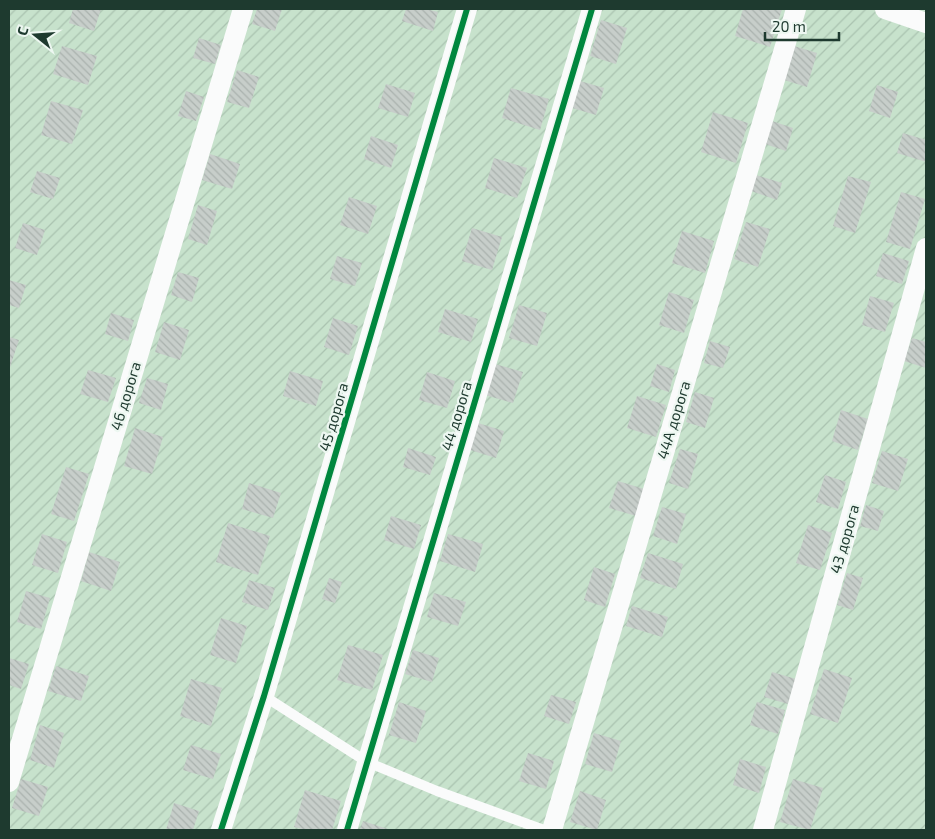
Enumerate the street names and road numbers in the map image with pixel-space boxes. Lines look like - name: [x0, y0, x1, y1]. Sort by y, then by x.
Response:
- street label: 46 дорога: [106, 359, 144, 432]
- street label: 44А дорога: [653, 378, 693, 461]
- street label: 44 дорога: [437, 379, 475, 453]
- street label: 45 дорога: [315, 380, 351, 453]
- street label: 43 дорога: [826, 502, 862, 575]

